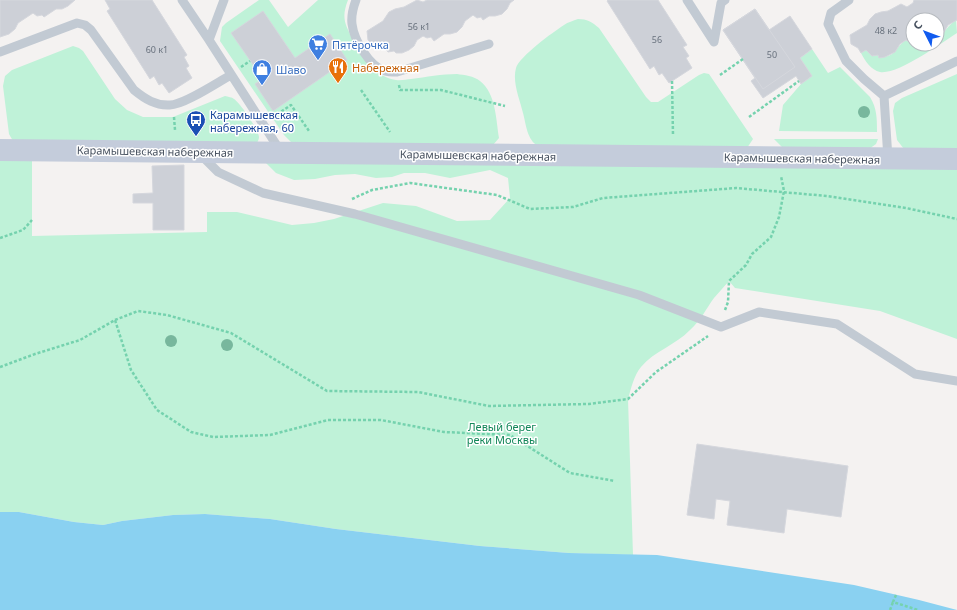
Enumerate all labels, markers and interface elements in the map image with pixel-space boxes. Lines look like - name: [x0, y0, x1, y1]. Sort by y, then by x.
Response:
- north arrow: [905, 12, 945, 52]
- text: С: [909, 17, 925, 33]
- house number: 56 к1: [408, 20, 430, 33]
- house number: 48 к2: [875, 24, 897, 37]
- supermarket icon: Пятёрочка: [307, 33, 329, 61]
- house number: 56: [652, 33, 662, 46]
- place label: Пятёрочка: [332, 37, 389, 52]
- house number: 60 к1: [146, 43, 168, 56]
- house number: 50: [767, 48, 777, 61]
- restaurant icon: Набережная: [327, 56, 349, 84]
- shop icon: Шаво: [251, 58, 273, 86]
- place label: Набережная: [352, 60, 419, 75]
- place label: Шаво: [276, 62, 306, 77]
- place label: Карамышевская набережная, 60: [210, 107, 298, 135]
- bus stop icon: Карамышевская набережная, 60: [185, 109, 207, 137]
- street label: Карамышевская набережная: [77, 142, 233, 160]
- street label: Карамышевская набережная: [400, 146, 556, 164]
- street label: Карамышевская набережная: [724, 149, 880, 167]
- park label: Левый берег реки Москвы: [467, 419, 537, 447]

